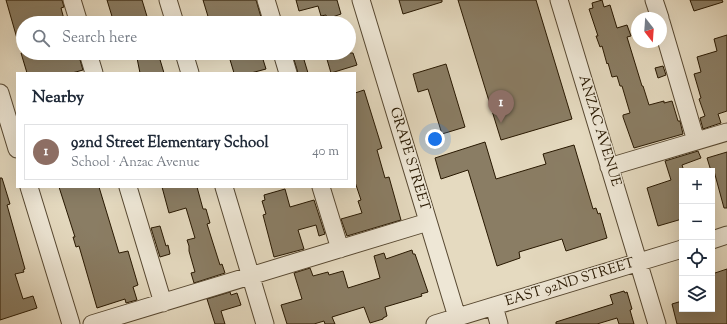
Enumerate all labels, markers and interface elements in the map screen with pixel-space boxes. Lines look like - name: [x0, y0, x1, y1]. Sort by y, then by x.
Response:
- north arrow: [631, 12, 667, 48]
- search box: [16, 16, 356, 60]
- icon: search: [30, 27, 52, 49]
- text: Search here: [62, 28, 137, 49]
- street label: ANZAC AVENUE: [573, 73, 626, 190]
- text: Nearby: [32, 86, 84, 110]
- pin: 1: [488, 90, 514, 123]
- street label: GRAPE STREET: [384, 105, 434, 213]
- your location: [425, 129, 445, 149]
- text: 92nd Street Elementary School: [71, 133, 269, 154]
- text: 1: [44, 143, 48, 161]
- text: 40 m: [312, 143, 339, 161]
- text: School · Anzac Avenue: [71, 154, 200, 172]
- map controls: [679, 168, 715, 312]
- button: +: [679, 168, 715, 204]
- button: −: [679, 204, 715, 240]
- button: locate: [679, 240, 715, 276]
- street label: EAST 92ND STREET: [503, 254, 637, 312]
- button: layers: [679, 276, 715, 312]

